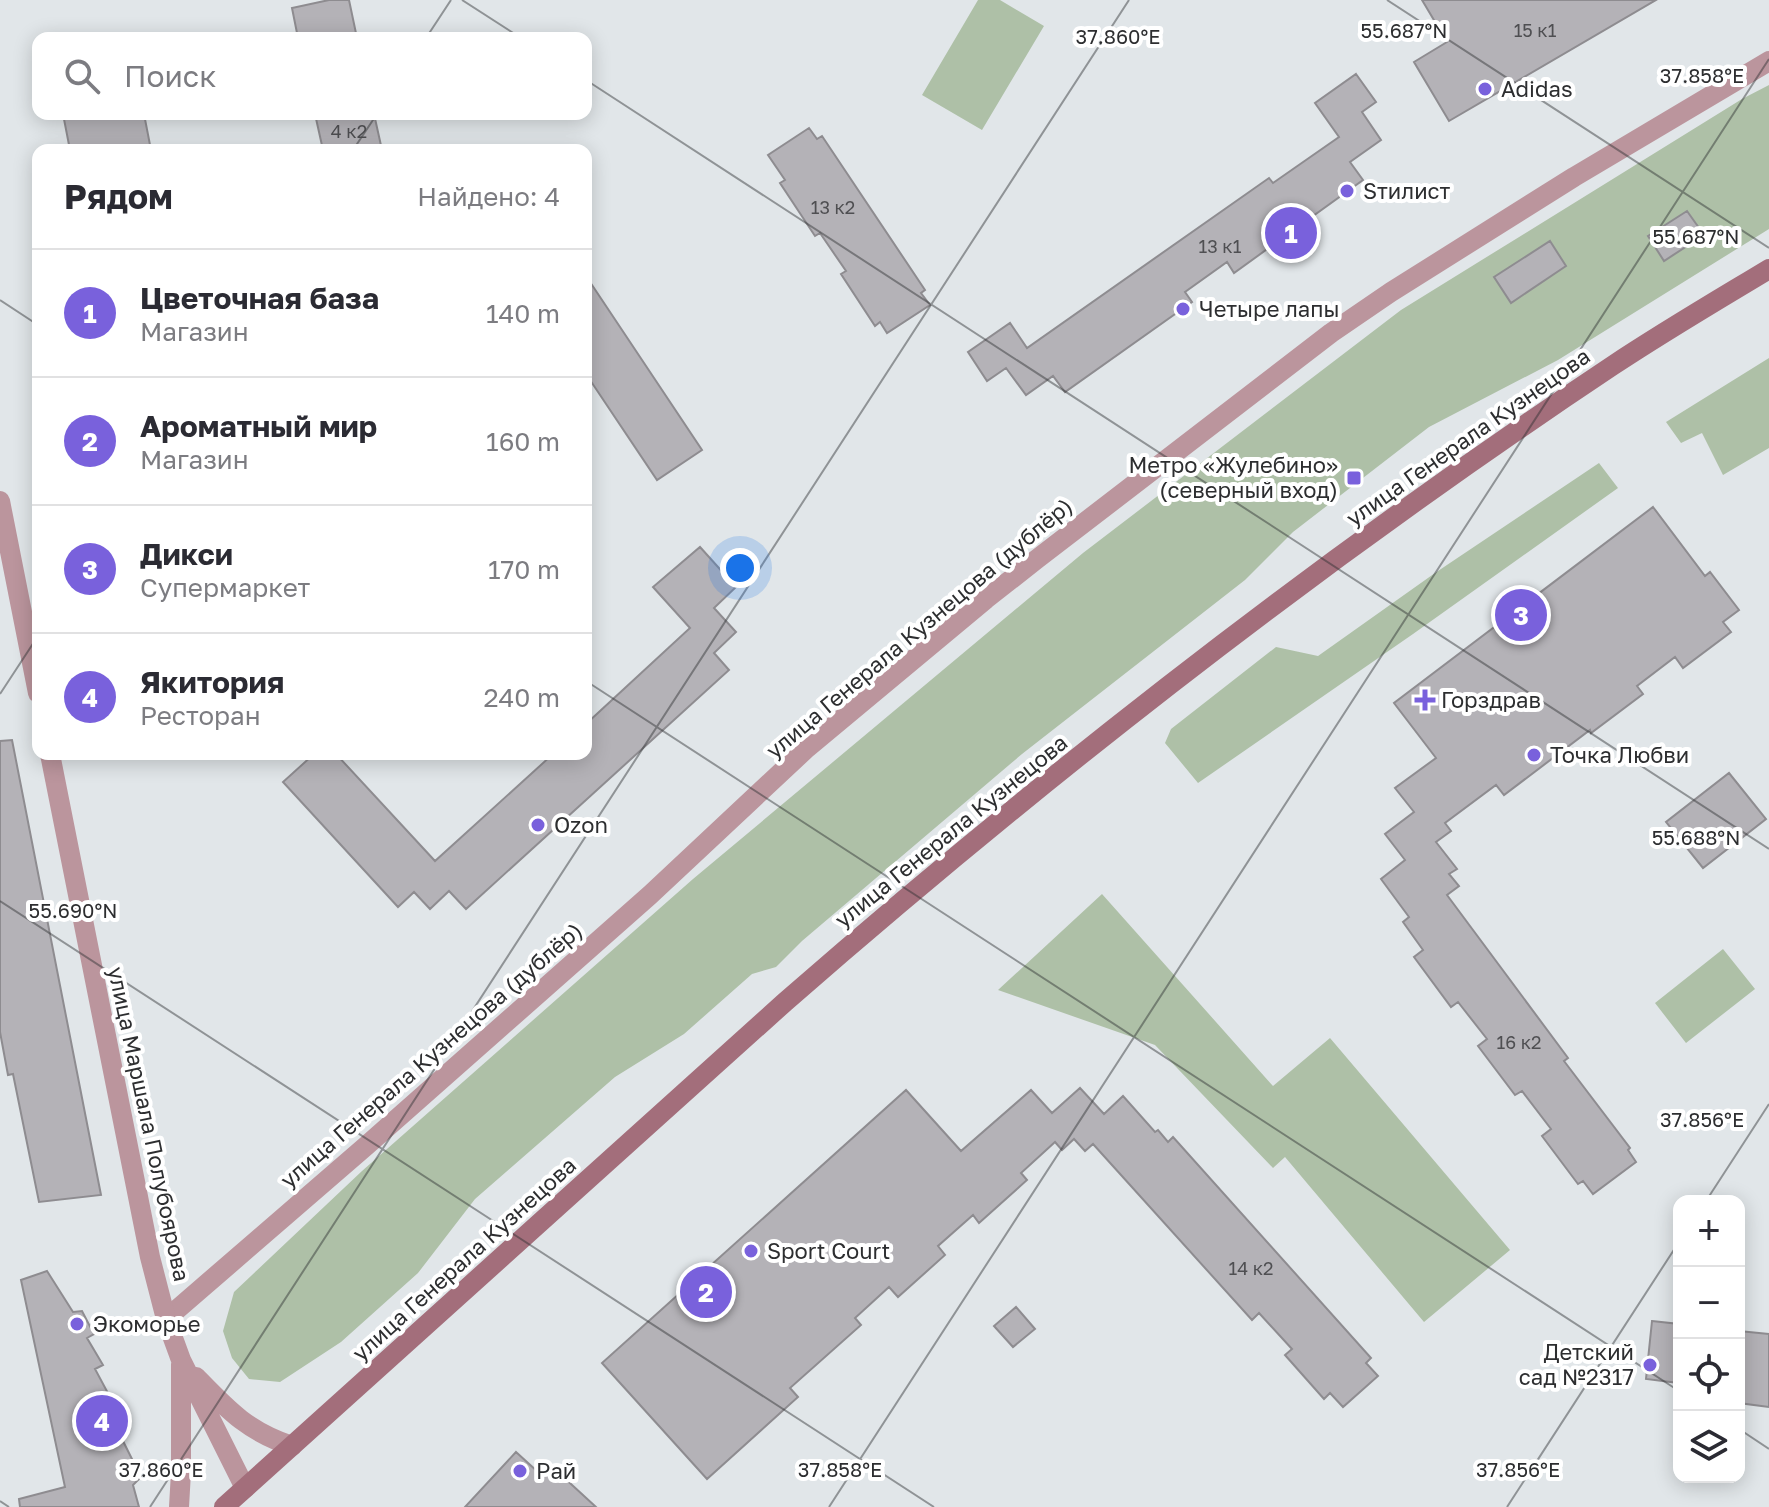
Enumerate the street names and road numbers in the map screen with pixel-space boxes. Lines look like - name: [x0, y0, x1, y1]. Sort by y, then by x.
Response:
- street label: улица Генерала Кузнецова: [1341, 342, 1595, 531]
- street label: улица Генерала Кузнецова (дублёр): [760, 492, 1077, 764]
- street label: улица Генерала Кузнецова: [829, 728, 1072, 933]
- street label: улица Генерала Кузнецова (дублёр): [274, 916, 587, 1193]
- street label: улица Маршала Полубоярова: [103, 964, 196, 1284]
- street label: улица Генерала Кузнецова: [346, 1151, 581, 1366]

